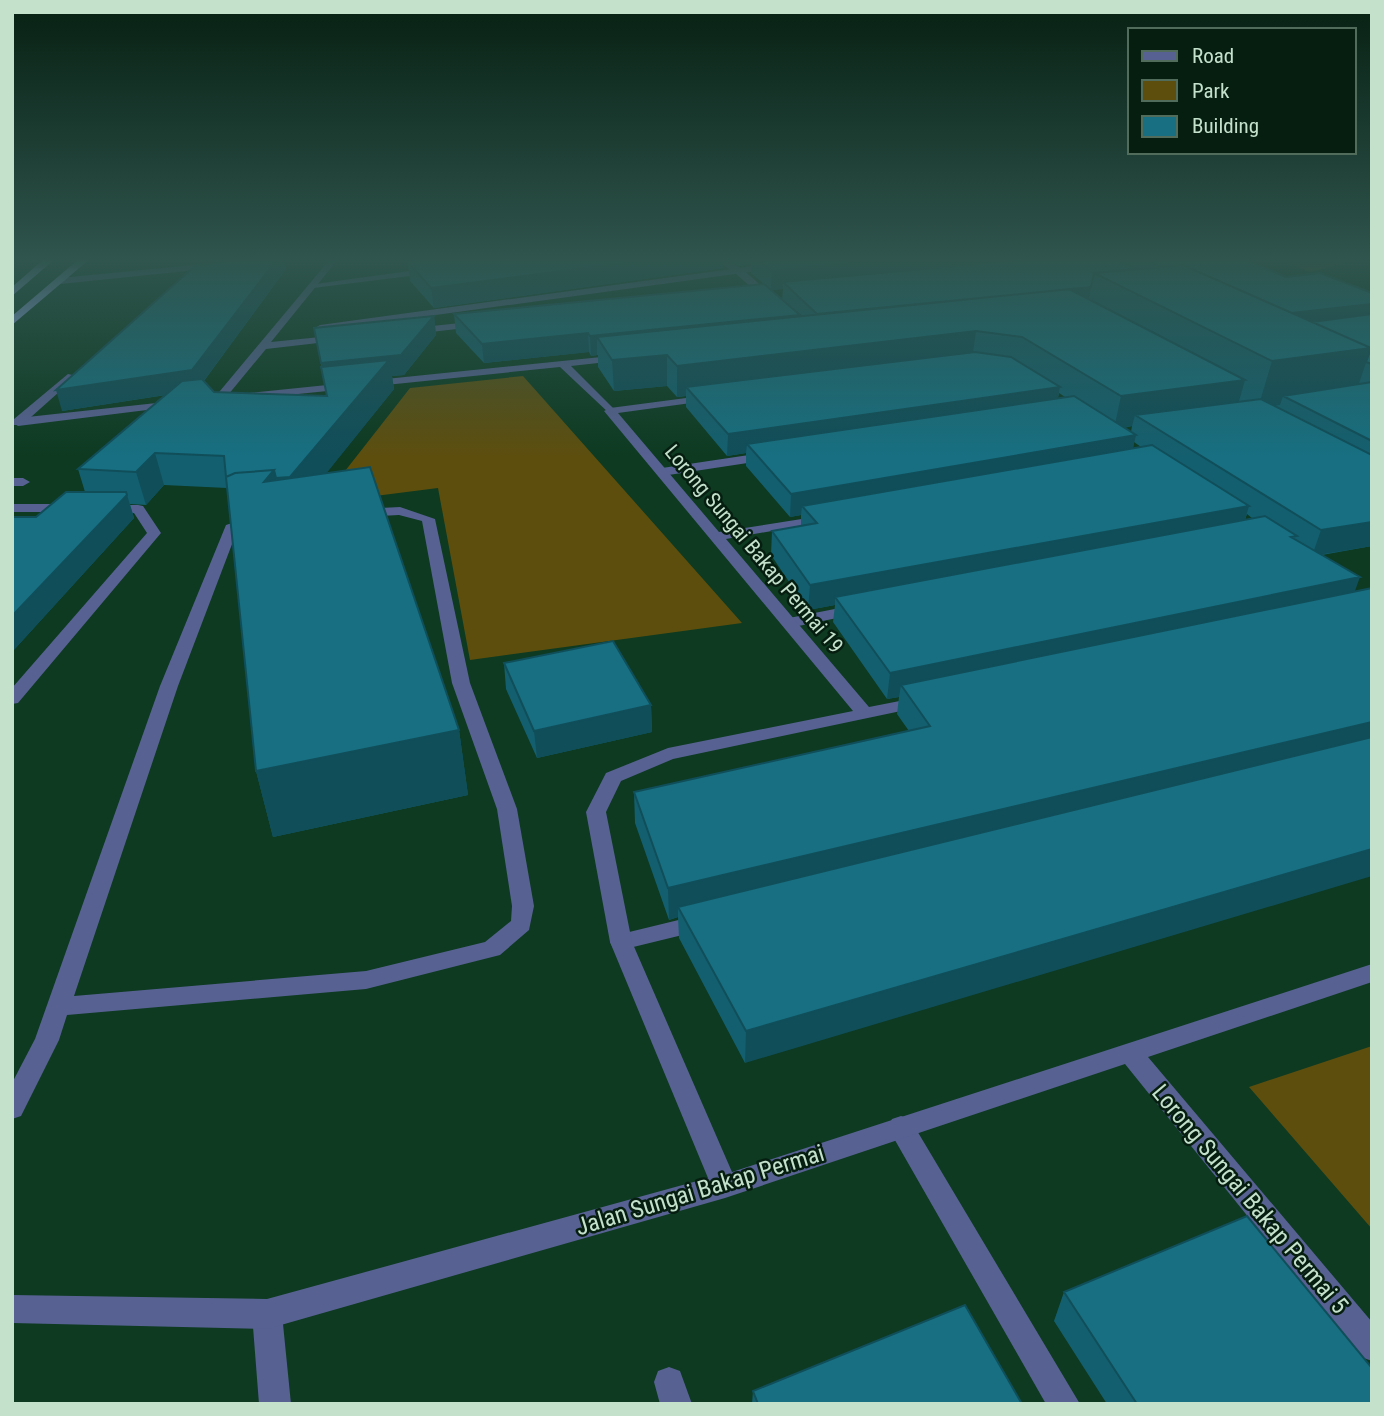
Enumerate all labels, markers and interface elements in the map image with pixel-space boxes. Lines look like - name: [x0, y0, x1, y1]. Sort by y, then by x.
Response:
- legend: [1128, 28, 1356, 154]
- text: Road: [1192, 44, 1234, 68]
- text: Park: [1192, 79, 1230, 103]
- text: Building: [1192, 114, 1259, 138]
- street label: Lorong Sungai Bakap Permai 19: [660, 440, 848, 658]
- street label: Lorong Sungai Bakap Permai 5: [1146, 1079, 1354, 1319]
- street label: Jalan Sungai Bakap Permai: [572, 1139, 828, 1241]

